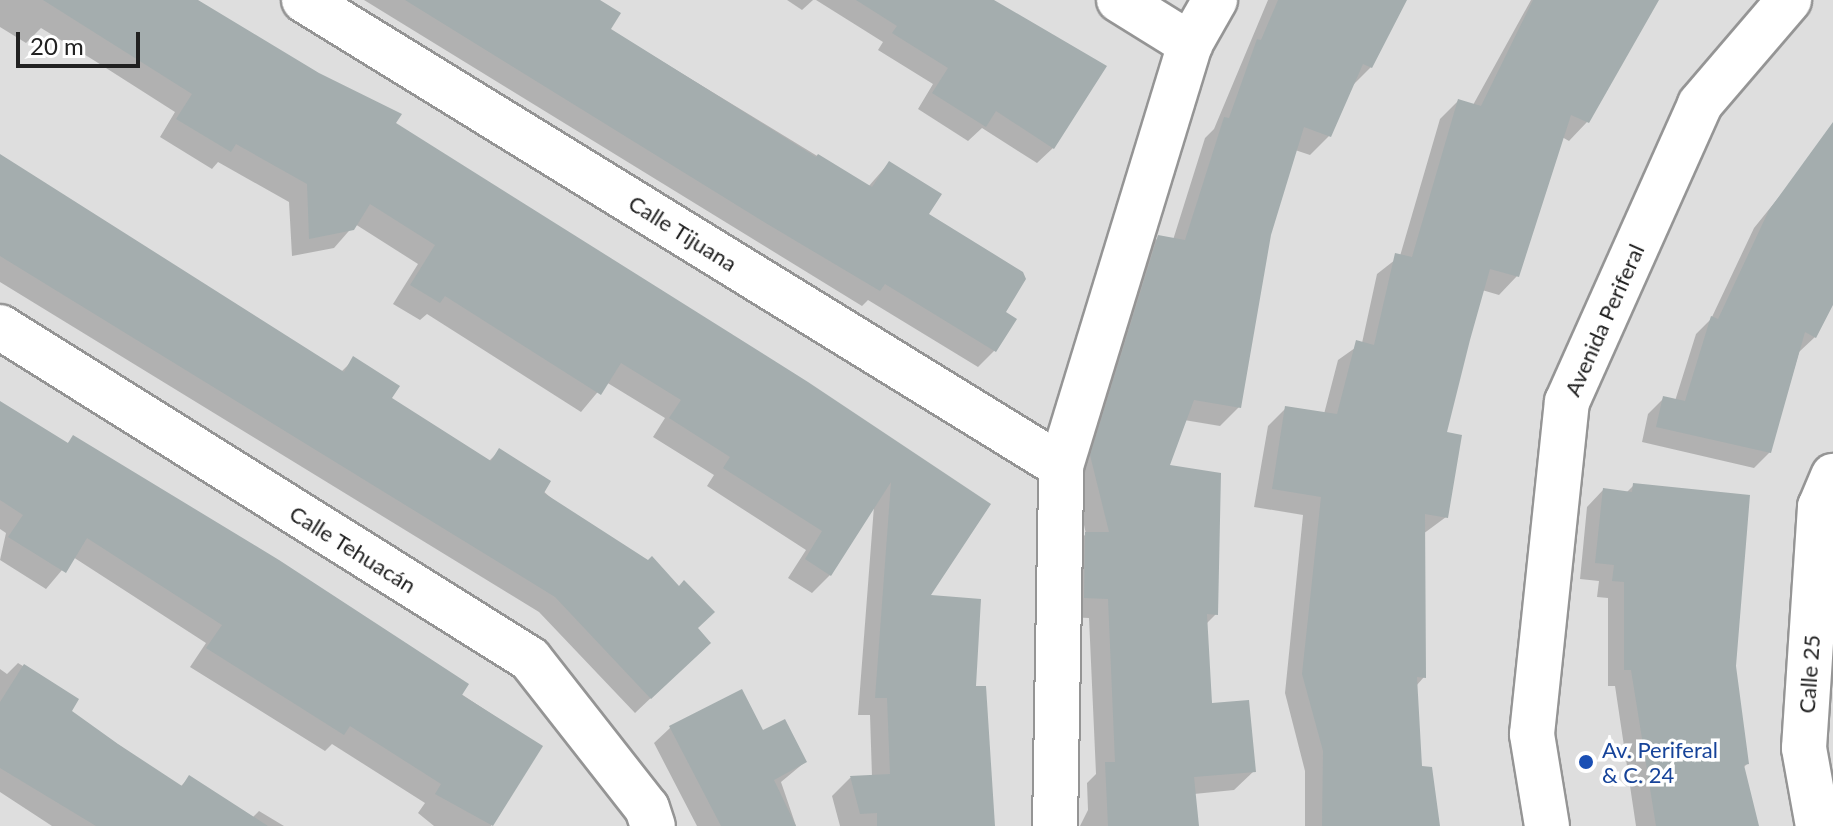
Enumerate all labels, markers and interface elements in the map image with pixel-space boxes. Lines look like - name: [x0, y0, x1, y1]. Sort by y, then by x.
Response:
- scale bar: [20, 16, 144, 66]
- text: 20 m: [30, 31, 84, 60]
- street label: Calle Tijuana: [624, 189, 742, 277]
- street label: Avenida Periferal: [1559, 240, 1649, 400]
- street label: Calle Tehuacán: [285, 500, 421, 598]
- street label: Calle 25: [1793, 634, 1825, 714]
- place label: Av. Periferal & C. 24: [1602, 736, 1718, 788]
- marker: Av. Periferal & C. 24: [1577, 753, 1595, 771]

